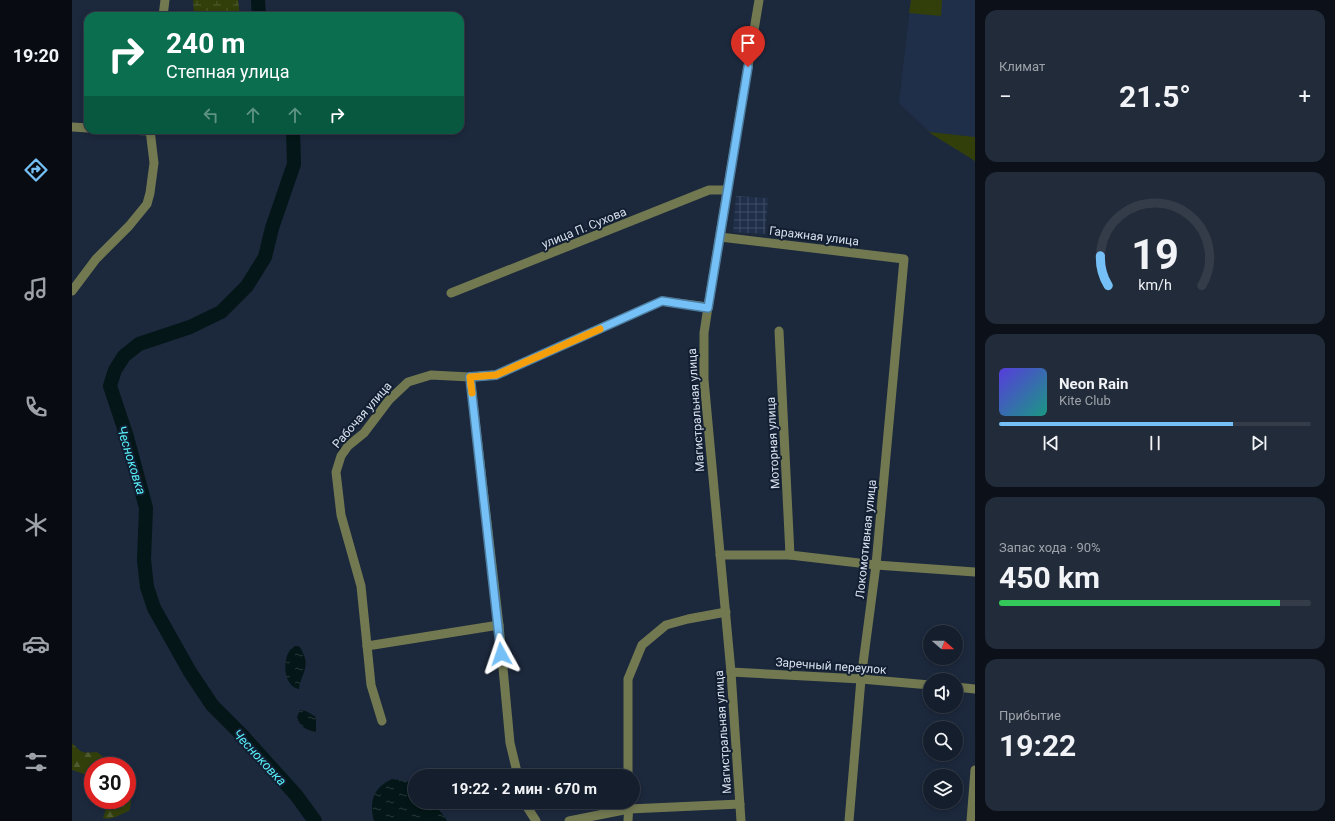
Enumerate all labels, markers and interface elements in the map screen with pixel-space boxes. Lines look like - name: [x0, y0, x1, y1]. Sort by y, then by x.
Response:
- pin: [731, 26, 765, 67]
- text: 240 m: [166, 27, 245, 60]
- icon: right: [100, 28, 152, 80]
- icon: arrive: [737, 32, 759, 54]
- text: 19:20: [13, 45, 59, 66]
- text: Климат: [999, 59, 1045, 74]
- text: Степная улица: [166, 61, 290, 82]
- text: 21.5°: [1119, 79, 1191, 114]
- text: −: [999, 84, 1012, 109]
- text: +: [1299, 84, 1311, 109]
- icon: left: [200, 104, 222, 126]
- icon: ahead: [242, 104, 264, 126]
- icon: ahead: [284, 104, 306, 126]
- icon: right: [326, 104, 348, 126]
- icon: directions: [22, 156, 50, 184]
- street label: улица П. Сухова: [540, 205, 628, 251]
- street label: Гаражная улица: [768, 224, 860, 248]
- text: 19: [1131, 230, 1179, 279]
- icon: music: [22, 275, 50, 303]
- text: km/h: [1138, 277, 1172, 293]
- street label: Магистральная улица: [685, 348, 707, 472]
- text: Neon Rain: [1059, 375, 1128, 393]
- street label: Рабочая улица: [329, 379, 395, 451]
- icon: phone: [22, 393, 50, 421]
- text: Kite Club: [1059, 393, 1111, 408]
- street label: Моторная улица: [764, 397, 782, 489]
- water label: Чесноковка: [114, 424, 149, 496]
- icon: previous: [1040, 432, 1062, 454]
- icon: pause: [1144, 432, 1166, 454]
- icon: next: [1248, 432, 1270, 454]
- street label: Локомотивная улица: [853, 479, 879, 599]
- icon: climate: [22, 511, 50, 539]
- text: Запас хода · 90%: [999, 540, 1101, 555]
- text: 450 km: [999, 560, 1100, 595]
- north arrow: [923, 625, 963, 665]
- map controls: [923, 625, 963, 809]
- icon: car: [22, 630, 50, 658]
- position arrow: [480, 633, 522, 675]
- street label: Заречный переулок: [775, 655, 888, 677]
- street label: Магистральная улица: [712, 670, 734, 794]
- button: sound: [923, 673, 963, 713]
- text: Прибытие: [999, 708, 1061, 723]
- button: search: [923, 721, 963, 761]
- water label: Чесноковка: [230, 726, 289, 789]
- text: 19:22: [999, 728, 1076, 763]
- icon: filters: [22, 748, 50, 776]
- speed limit sign: 30: [84, 757, 136, 809]
- button: layers: [923, 769, 963, 809]
- text: 19:22 · 2 мин · 670 m: [451, 780, 597, 798]

